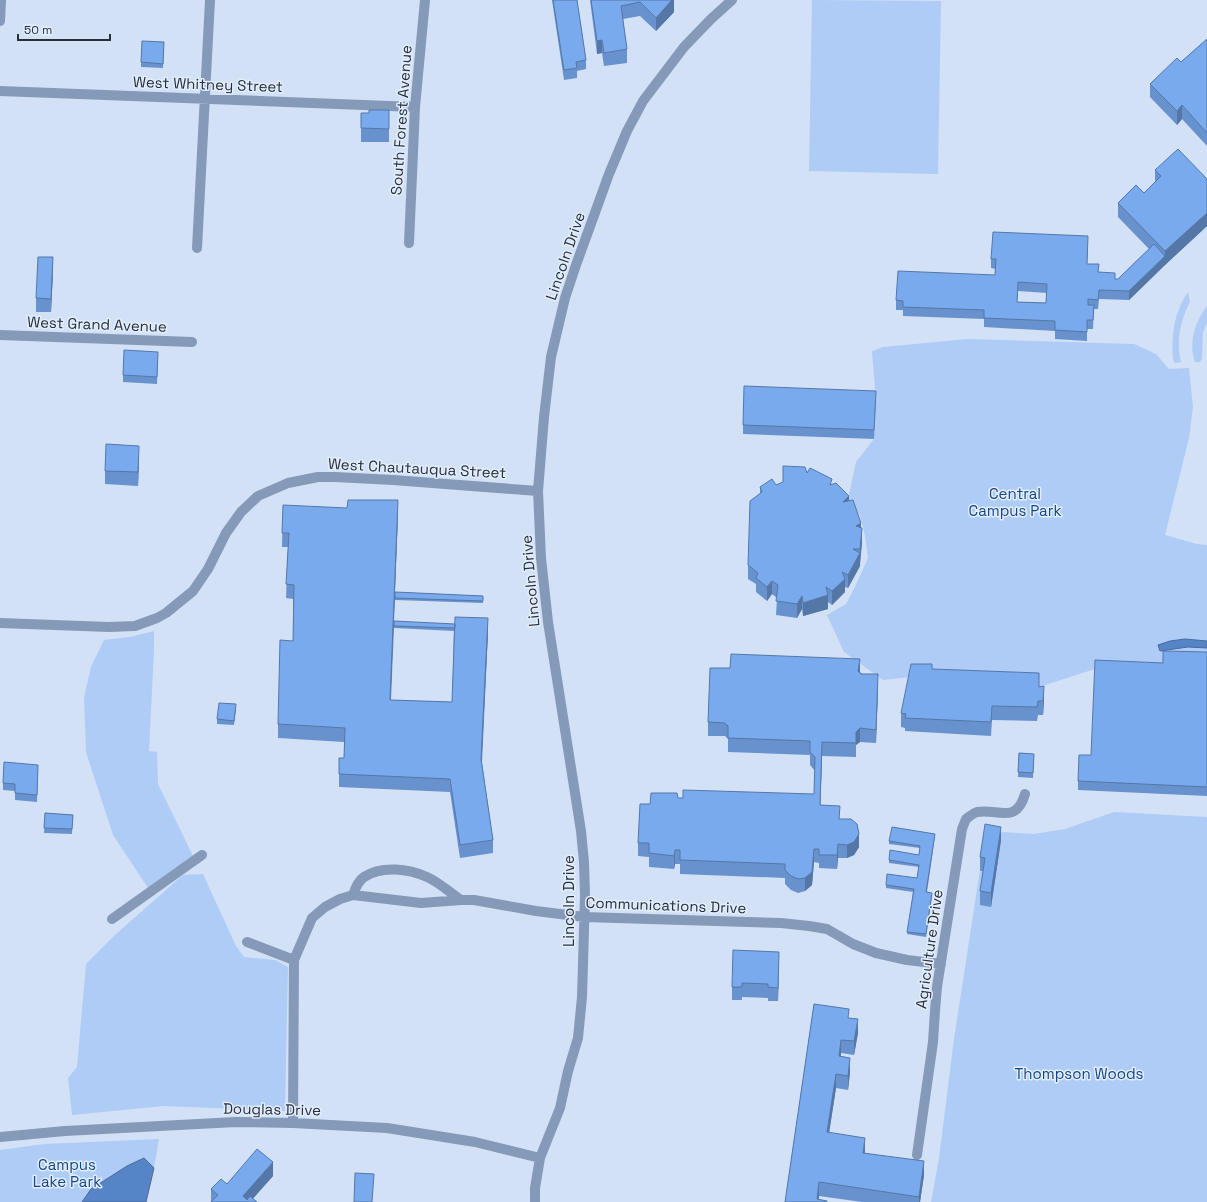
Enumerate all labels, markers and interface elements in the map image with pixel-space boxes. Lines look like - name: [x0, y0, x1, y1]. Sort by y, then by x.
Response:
- scale bar: [18, 16, 110, 42]
- text: 50 m: [24, 22, 52, 38]
- street label: South Forest Avenue: [386, 44, 416, 196]
- street label: West Whitney Street: [133, 72, 283, 96]
- street label: Lincoln Drive: [541, 209, 589, 303]
- street label: West Grand Avenue: [27, 312, 167, 336]
- street label: West Chautauqua Street: [327, 454, 507, 482]
- park label: Central Campus Park: [969, 484, 1061, 520]
- street label: Lincoln Drive: [517, 534, 543, 628]
- street label: Lincoln Drive: [559, 855, 578, 947]
- street label: Agriculture Drive: [911, 888, 947, 1010]
- street label: Communications Drive: [585, 893, 747, 917]
- park label: Thompson Woods: [1015, 1064, 1144, 1083]
- street label: Douglas Drive: [223, 1099, 321, 1119]
- park label: Campus Lake Park: [33, 1155, 101, 1191]

